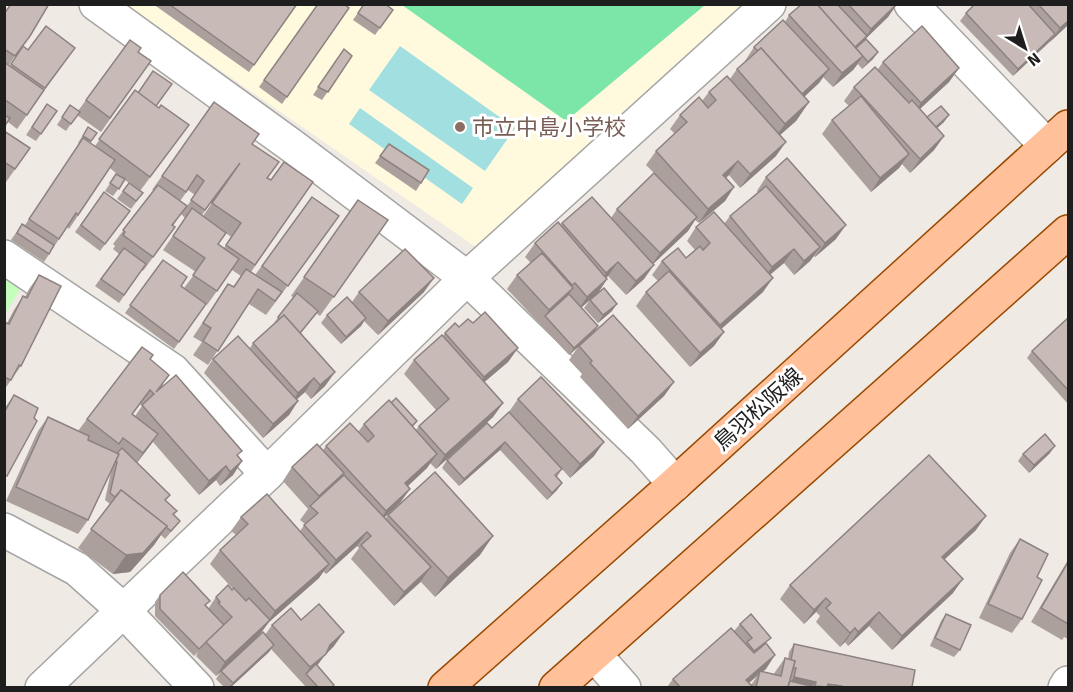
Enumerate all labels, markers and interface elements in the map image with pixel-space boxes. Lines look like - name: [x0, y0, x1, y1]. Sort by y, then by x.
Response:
- north arrow: [995, 18, 1055, 78]
- text: N: [1023, 48, 1044, 70]
- place label: 市立中島小学校: [472, 114, 626, 141]
- marker: 市立中島小学校: [453, 120, 467, 134]
- street label: 鳥羽松阪線: [708, 362, 808, 456]

